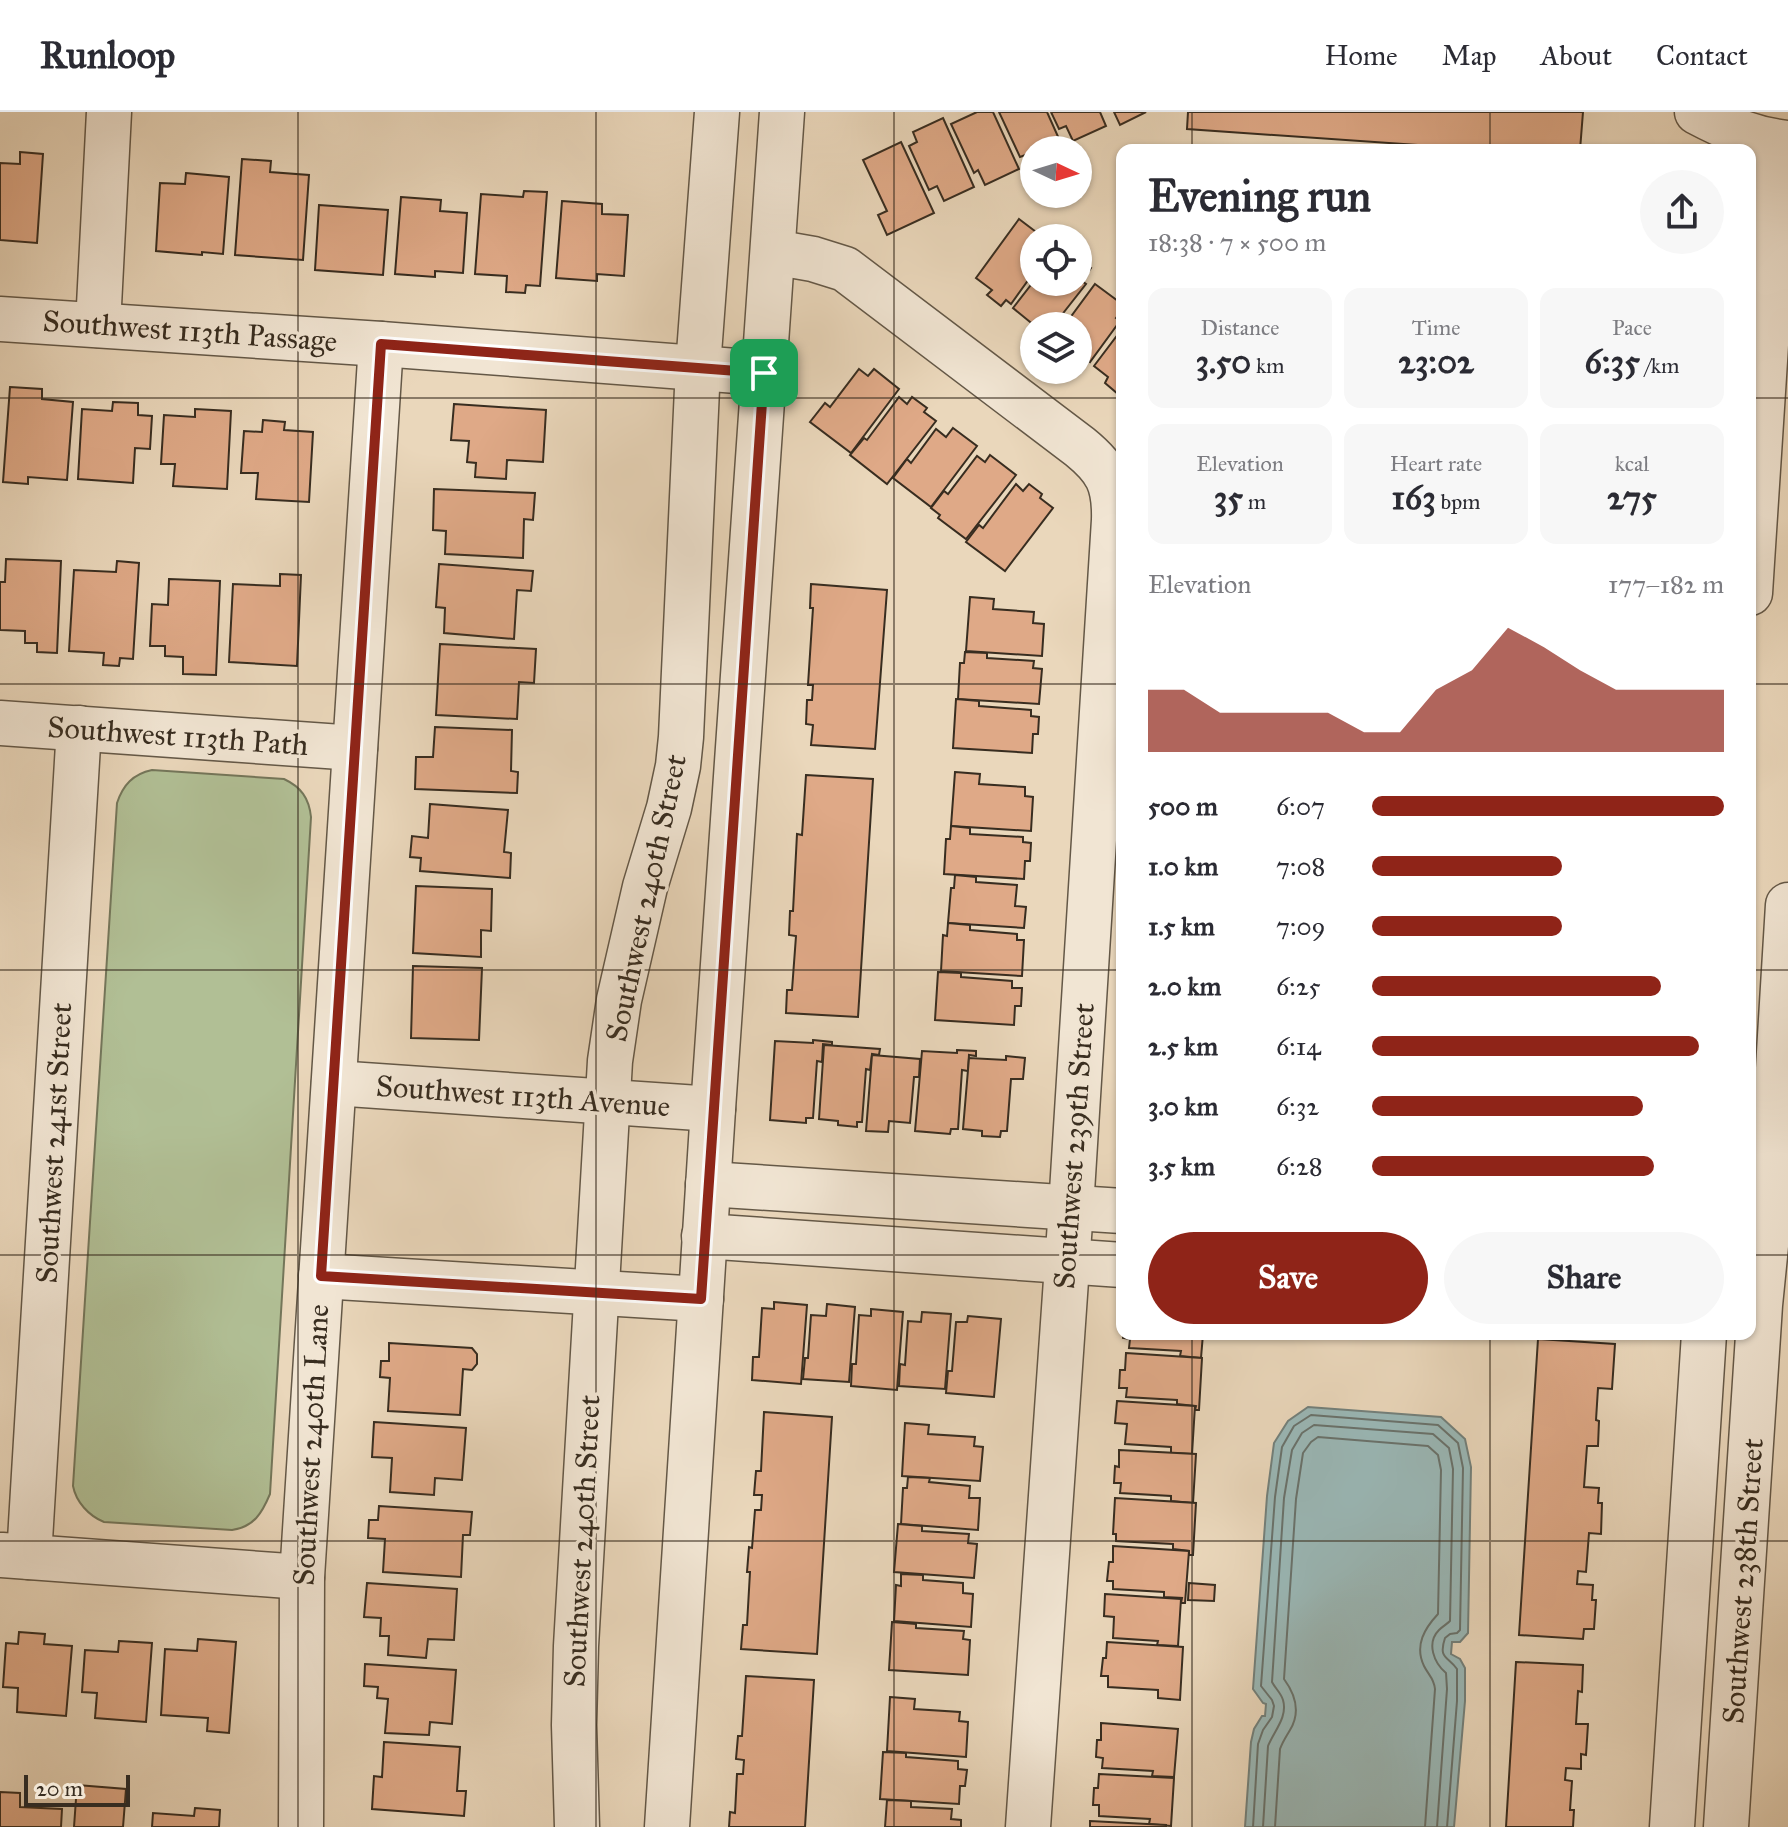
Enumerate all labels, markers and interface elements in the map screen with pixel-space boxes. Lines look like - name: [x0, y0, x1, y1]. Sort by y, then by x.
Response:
- text: Runloop: [40, 32, 175, 78]
- text: Home: [1325, 38, 1398, 73]
- text: Map: [1442, 38, 1496, 73]
- text: About: [1540, 38, 1612, 73]
- text: Contact: [1656, 38, 1748, 73]
- north arrow: [1020, 136, 1092, 208]
- map controls: [1020, 136, 1092, 384]
- text: Evening run: [1148, 169, 1371, 223]
- button: share: [1640, 170, 1724, 254]
- button: locate: [1020, 224, 1092, 296]
- text: 18:38 · 7 × 500 m: [1148, 226, 1326, 258]
- street label: Southwest 113th Passage: [41, 303, 339, 359]
- button: layers: [1020, 312, 1092, 384]
- text: Distance: [1201, 314, 1279, 341]
- text: Time: [1412, 314, 1460, 341]
- text: Pace: [1612, 314, 1652, 341]
- pin: [730, 339, 798, 407]
- text: 3.50: [1195, 341, 1251, 382]
- text: 23:02: [1398, 341, 1474, 382]
- text: 6:35: [1585, 341, 1640, 382]
- icon: arrive: [742, 351, 786, 395]
- text: km: [1251, 352, 1285, 379]
- text: /km: [1640, 352, 1679, 379]
- text: Elevation: [1196, 450, 1284, 477]
- text: Heart rate: [1390, 450, 1482, 477]
- text: kcal: [1615, 450, 1649, 477]
- text: 35: [1214, 477, 1243, 518]
- text: 163: [1391, 477, 1436, 518]
- text: 275: [1607, 477, 1657, 518]
- text: m: [1243, 488, 1266, 515]
- text: bpm: [1436, 488, 1481, 515]
- text: Elevation: [1148, 568, 1251, 600]
- text: 177–182 m: [1608, 568, 1724, 600]
- street label: Southwest 113th Path: [46, 709, 310, 763]
- street label: Southwest 240th Street: [598, 751, 694, 1045]
- text: 500 m: [1148, 790, 1218, 822]
- text: 6:07: [1276, 790, 1325, 822]
- text: 1.0 km: [1148, 850, 1218, 882]
- text: 7:08: [1276, 850, 1325, 882]
- text: 1.5 km: [1148, 910, 1215, 942]
- text: 7:09: [1276, 910, 1326, 942]
- text: 2.0 km: [1148, 970, 1221, 1002]
- text: 6:25: [1276, 970, 1321, 1002]
- street label: Southwest 241st Street: [29, 1001, 79, 1284]
- street label: Southwest 239th Street: [1046, 1001, 1103, 1290]
- text: 2.5 km: [1148, 1030, 1218, 1062]
- text: 6:14: [1276, 1030, 1321, 1062]
- street label: Southwest 113th Avenue: [375, 1068, 671, 1124]
- text: 3.0 km: [1148, 1090, 1218, 1122]
- text: 6:32: [1276, 1090, 1319, 1122]
- text: 3.5 km: [1148, 1150, 1215, 1182]
- text: 6:28: [1276, 1150, 1323, 1182]
- button: Save: [1148, 1232, 1428, 1324]
- button: Share: [1444, 1232, 1724, 1324]
- street label: Southwest 240th Lane: [286, 1303, 336, 1587]
- street label: Southwest 240th Street: [556, 1394, 608, 1688]
- street label: Southwest 238th Street: [1715, 1436, 1771, 1725]
- scale bar: [24, 1771, 130, 1807]
- text: 20 m: [36, 1775, 83, 1802]

